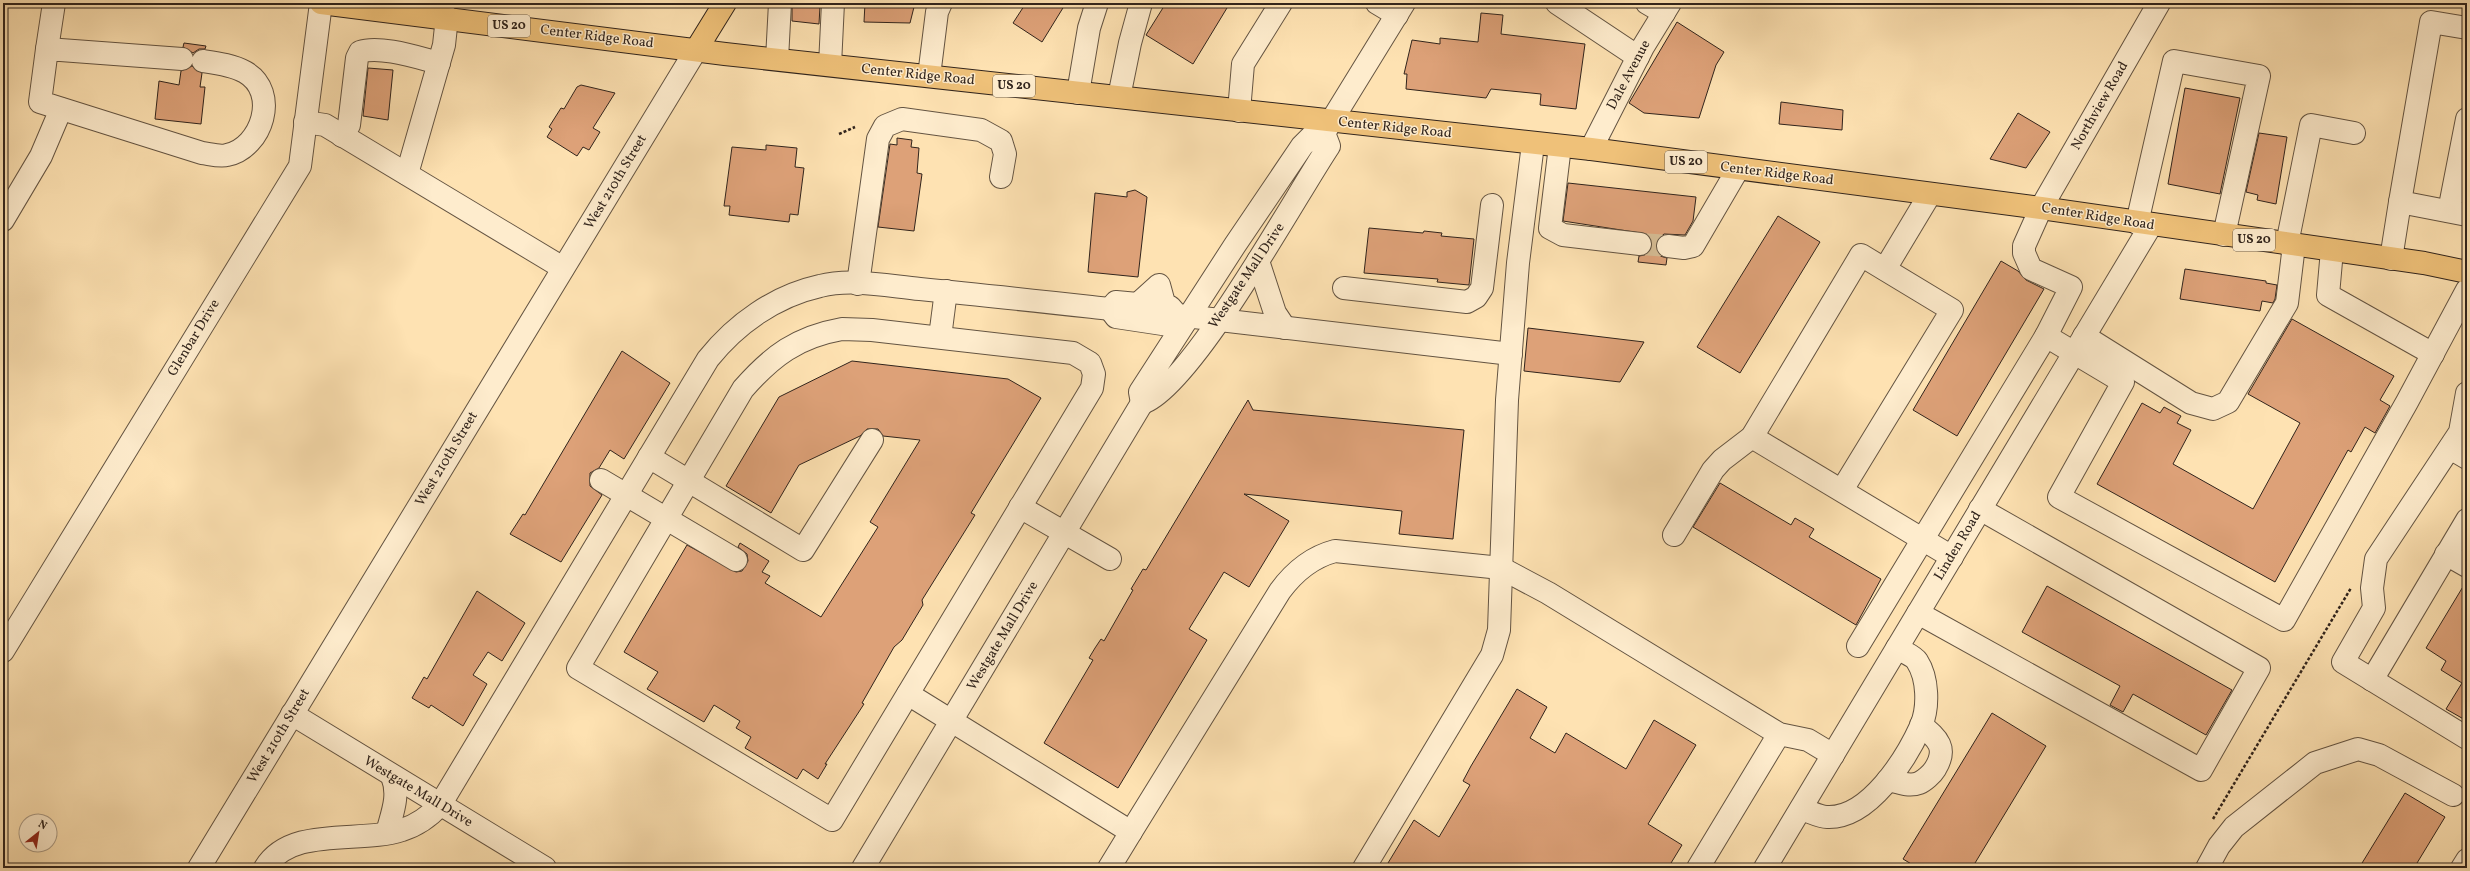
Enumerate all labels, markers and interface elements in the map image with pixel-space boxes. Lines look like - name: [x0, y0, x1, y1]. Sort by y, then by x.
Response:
- road number: US 20: [488, 15, 530, 37]
- street label: Center Ridge Road: [539, 21, 655, 53]
- street label: Dale Avenue: [1603, 36, 1656, 113]
- street label: Northview Road: [2067, 58, 2133, 154]
- street label: Center Ridge Road: [860, 60, 976, 90]
- road number: US 20: [993, 75, 1035, 97]
- street label: Center Ridge Road: [1337, 113, 1453, 143]
- street label: West 210th Street: [580, 131, 652, 233]
- road number: US 20: [1665, 151, 1707, 173]
- street label: Center Ridge Road: [1719, 158, 1835, 190]
- street label: Center Ridge Road: [2040, 199, 2156, 235]
- street label: Westgate Mall Drive: [1204, 219, 1290, 333]
- road number: US 20: [2233, 229, 2275, 251]
- street label: Glenbar Drive: [163, 296, 225, 380]
- street label: West 210th Street: [411, 408, 483, 510]
- street label: Linden Road: [1930, 508, 1986, 584]
- street label: Westgate Mall Drive: [963, 578, 1043, 694]
- street label: West 210th Street: [243, 685, 315, 787]
- street label: Westgate Mall Drive: [360, 752, 476, 832]
- north arrow: [18, 813, 58, 853]
- text: N: [35, 817, 49, 834]

